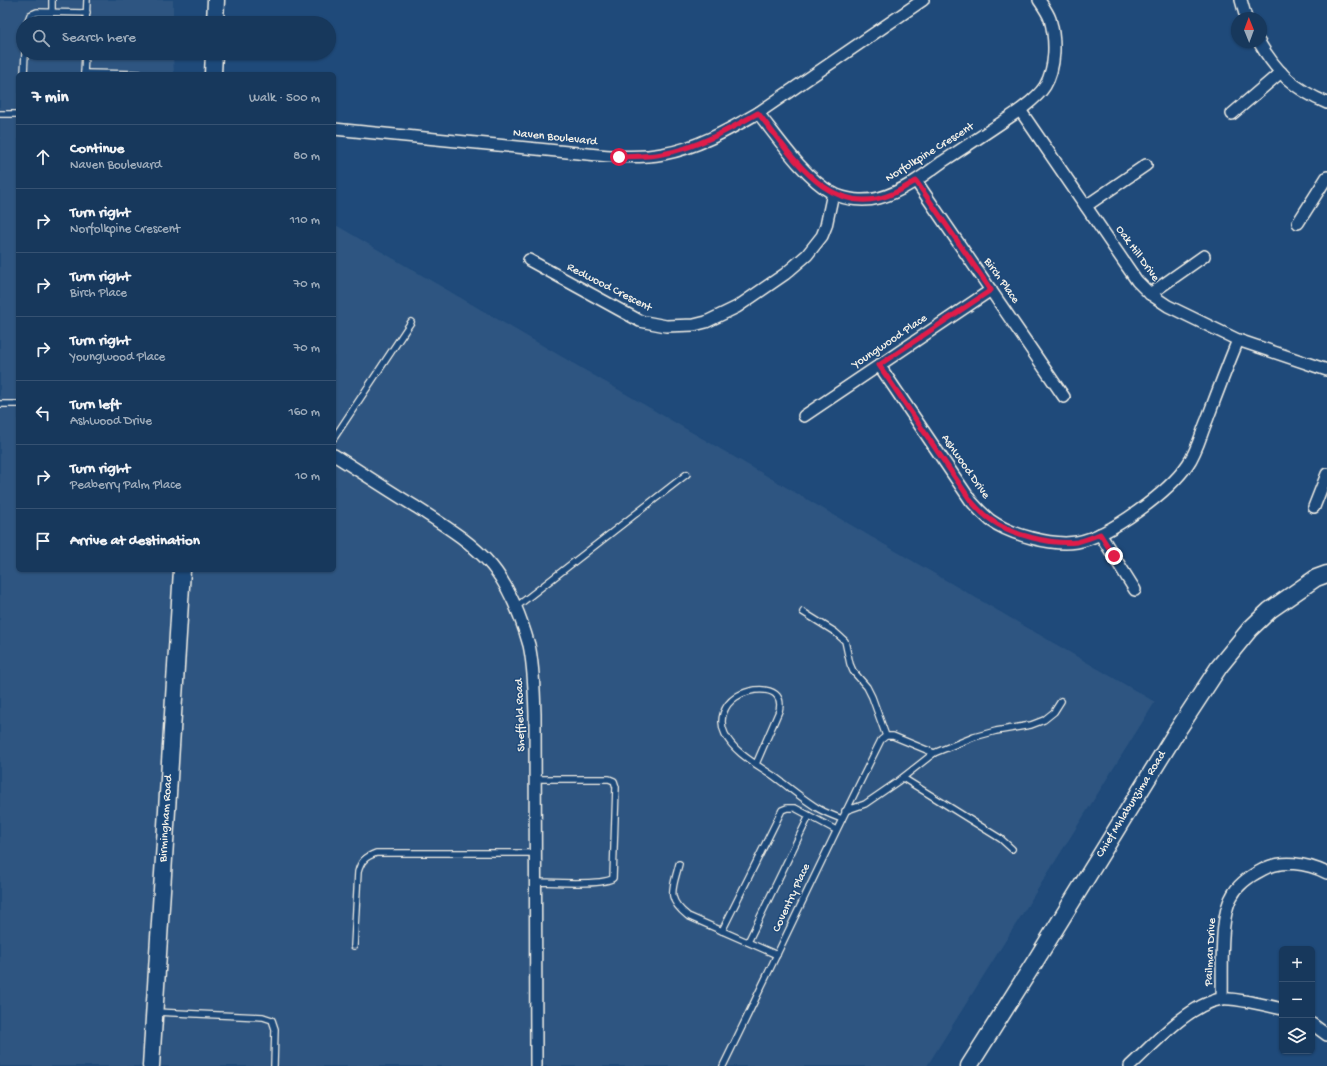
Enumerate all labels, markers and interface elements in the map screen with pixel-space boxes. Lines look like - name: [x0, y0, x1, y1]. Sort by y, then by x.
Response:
- north arrow: [1231, 12, 1267, 48]
- search box: [16, 16, 336, 60]
- icon: search: [30, 27, 52, 49]
- text: Search here: [62, 29, 136, 47]
- text: 7 min: [32, 88, 69, 108]
- text: Walk · 500 m: [249, 91, 320, 106]
- street label: Norfolkpine Crescent: [883, 120, 978, 186]
- street label: Naven Boulevard: [512, 127, 599, 149]
- text: Continue: [70, 140, 124, 158]
- icon: ahead: [32, 146, 54, 168]
- route start: [610, 148, 628, 166]
- text: 80 m: [293, 149, 320, 164]
- text: Naven Boulevard: [70, 158, 162, 173]
- text: Turn right: [70, 204, 130, 222]
- icon: right: [32, 210, 54, 232]
- text: 110 m: [290, 213, 320, 228]
- text: Norfolkpine Crescent: [70, 222, 180, 237]
- street label: Oak Hill Drive: [1112, 223, 1162, 285]
- street label: Birch Place: [980, 255, 1022, 307]
- street label: Redwood Crescent: [564, 261, 655, 316]
- text: Turn right: [70, 268, 130, 286]
- icon: right: [32, 274, 54, 296]
- text: 70 m: [294, 277, 320, 292]
- text: Birch Place: [70, 286, 127, 301]
- street label: Youngwood Place: [849, 311, 931, 373]
- text: Turn right: [70, 332, 130, 350]
- icon: right: [32, 338, 54, 360]
- text: 70 m: [294, 341, 320, 356]
- text: Youngwood Place: [70, 350, 165, 365]
- text: Turn left: [70, 396, 121, 414]
- icon: left: [32, 402, 54, 424]
- text: 160 m: [288, 405, 320, 420]
- text: Ashwood Drive: [70, 414, 152, 429]
- street label: Ashwood Drive: [938, 432, 993, 503]
- text: Turn right: [70, 460, 130, 478]
- icon: right: [32, 466, 54, 488]
- text: 10 m: [295, 469, 320, 484]
- text: Peaberry Palm Place: [70, 478, 181, 493]
- icon: arrive: [32, 530, 54, 552]
- text: Arrive at destination: [70, 532, 200, 550]
- route end: [1105, 547, 1123, 565]
- street label: Sheffield Road: [513, 677, 529, 752]
- street label: Chief Mhlabunzima Road: [1094, 748, 1170, 860]
- street label: Birmingham Road: [157, 773, 176, 864]
- street label: Coventry Place: [770, 861, 814, 934]
- street label: Pailman Drive: [1202, 917, 1220, 988]
- map controls: [1279, 946, 1315, 1054]
- button: +: [1279, 946, 1315, 982]
- button: −: [1279, 982, 1315, 1018]
- button: layers: [1279, 1018, 1315, 1054]

